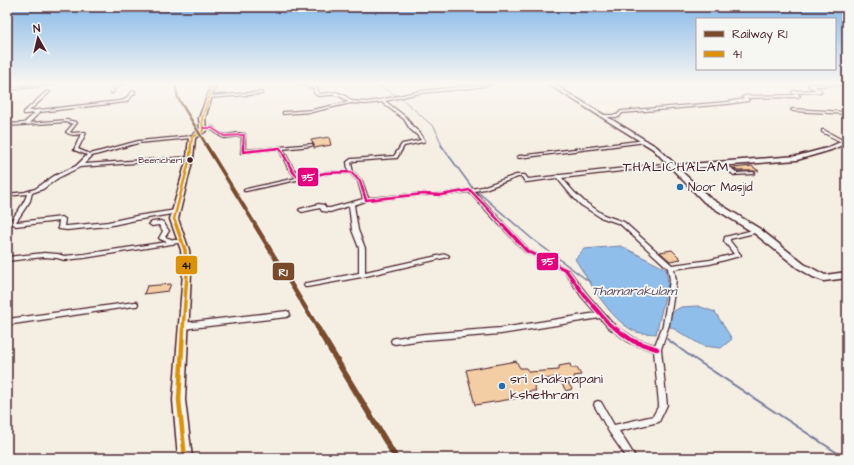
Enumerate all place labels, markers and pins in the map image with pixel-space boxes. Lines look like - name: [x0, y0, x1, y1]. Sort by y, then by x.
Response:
- place label: Beericheri: [138, 154, 183, 167]
- marker: Beericheri: [185, 155, 195, 165]
- place label: Noor Masjid: [688, 179, 753, 196]
- marker: Noor Masjid: [675, 182, 685, 192]
- place label: sri chakrapani kshethram: [510, 369, 603, 405]
- marker: sri chakrapani kshethram: [497, 381, 507, 391]

